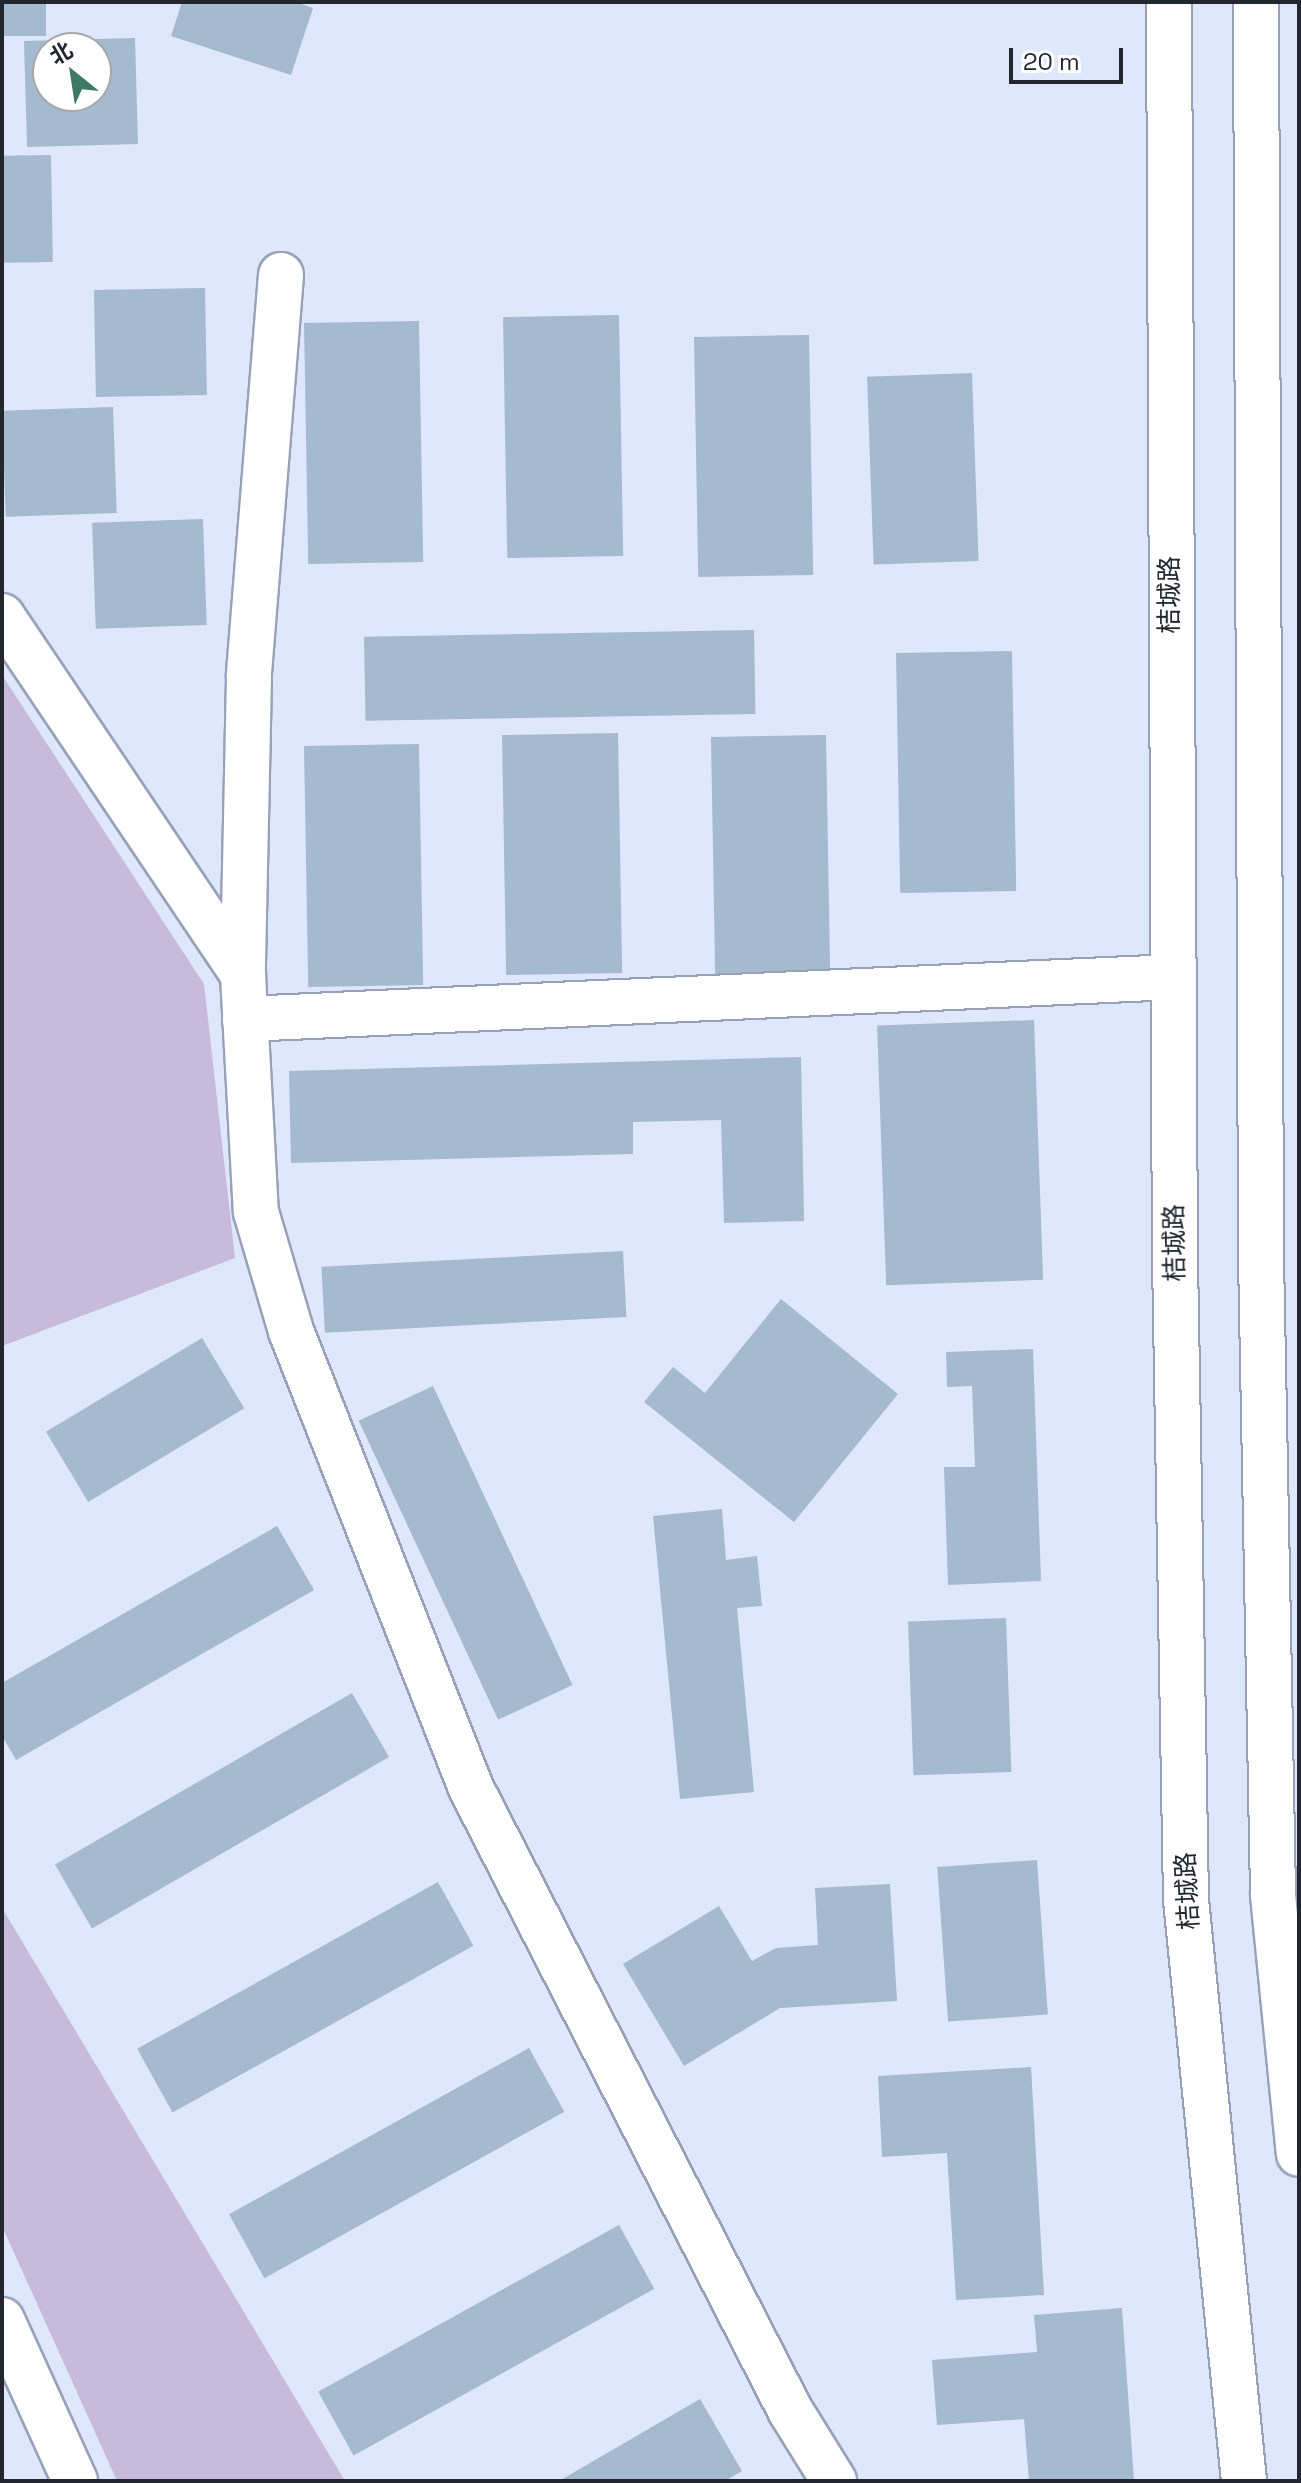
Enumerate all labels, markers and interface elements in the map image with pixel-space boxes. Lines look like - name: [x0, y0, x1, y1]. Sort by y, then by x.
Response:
- north arrow: [32, 32, 112, 112]
- scale bar: [1013, 32, 1127, 82]
- text: 北: [44, 35, 78, 71]
- text: 20 m: [1023, 46, 1080, 77]
- street label: 桔城路: [1154, 556, 1186, 634]
- street label: 桔城路: [1159, 1204, 1191, 1282]
- street label: 桔城路: [1170, 1851, 1206, 1931]

